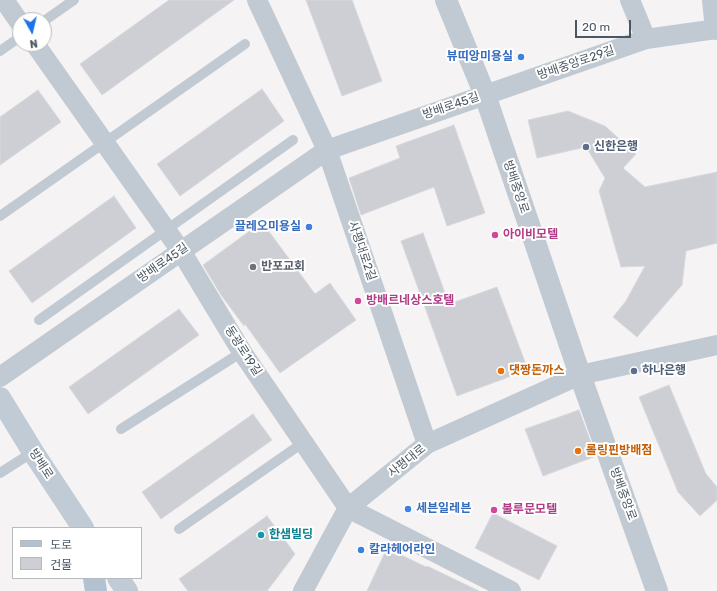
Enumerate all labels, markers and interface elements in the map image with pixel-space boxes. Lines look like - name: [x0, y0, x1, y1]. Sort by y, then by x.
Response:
- north arrow: [12, 12, 52, 52]
- scale bar: [577, 12, 633, 38]
- text: 20 m: [582, 20, 610, 34]
- text: N: [29, 36, 38, 50]
- street label: 방배중앙로29길: [536, 43, 616, 83]
- place label: 뷰띠앙미용실: [447, 50, 513, 64]
- marker: 뷰띠앙미용실: [516, 52, 526, 62]
- street label: 방배로45길: [421, 90, 481, 122]
- place label: 신한은행: [594, 140, 638, 154]
- marker: 신한은행: [581, 142, 591, 152]
- street label: 방배중앙로: [500, 159, 532, 215]
- street label: 사평대로2길: [345, 219, 379, 283]
- place label: 끌레오미용실: [235, 220, 301, 234]
- marker: 끌레오미용실: [304, 222, 314, 232]
- place label: 아이비모텔: [503, 228, 558, 242]
- marker: 아이비모텔: [490, 230, 500, 240]
- street label: 방배로45길: [135, 240, 191, 286]
- place label: 반포교회: [261, 260, 305, 274]
- marker: 반포교회: [248, 262, 258, 272]
- place label: 방배르네상스호텔: [366, 294, 454, 308]
- marker: 방배르네상스호텔: [353, 296, 363, 306]
- street label: 동광로19길: [222, 323, 264, 379]
- place label: 댓짱돈까스: [509, 364, 564, 378]
- place label: 하나은행: [642, 364, 686, 378]
- marker: 댓짱돈까스: [496, 366, 506, 376]
- marker: 하나은행: [629, 366, 639, 376]
- street label: 사평대로: [385, 442, 429, 480]
- place label: 롤링핀방배점: [586, 444, 652, 458]
- street label: 방배로: [26, 446, 56, 482]
- marker: 롤링핀방배점: [573, 446, 583, 456]
- street label: 방배중앙로: [607, 466, 639, 522]
- place label: 세븐일레븐: [416, 502, 471, 516]
- place label: 불루문모텔: [502, 503, 557, 517]
- marker: 세븐일레븐: [403, 504, 413, 514]
- marker: 불루문모텔: [489, 505, 499, 515]
- legend: [12, 527, 142, 579]
- place label: 한샘빌딩: [269, 528, 313, 542]
- marker: 한샘빌딩: [256, 530, 266, 540]
- text: 도로: [50, 538, 72, 552]
- place label: 칼라헤어라인: [369, 543, 435, 557]
- marker: 칼라헤어라인: [356, 545, 366, 555]
- text: 건물: [50, 558, 72, 572]

